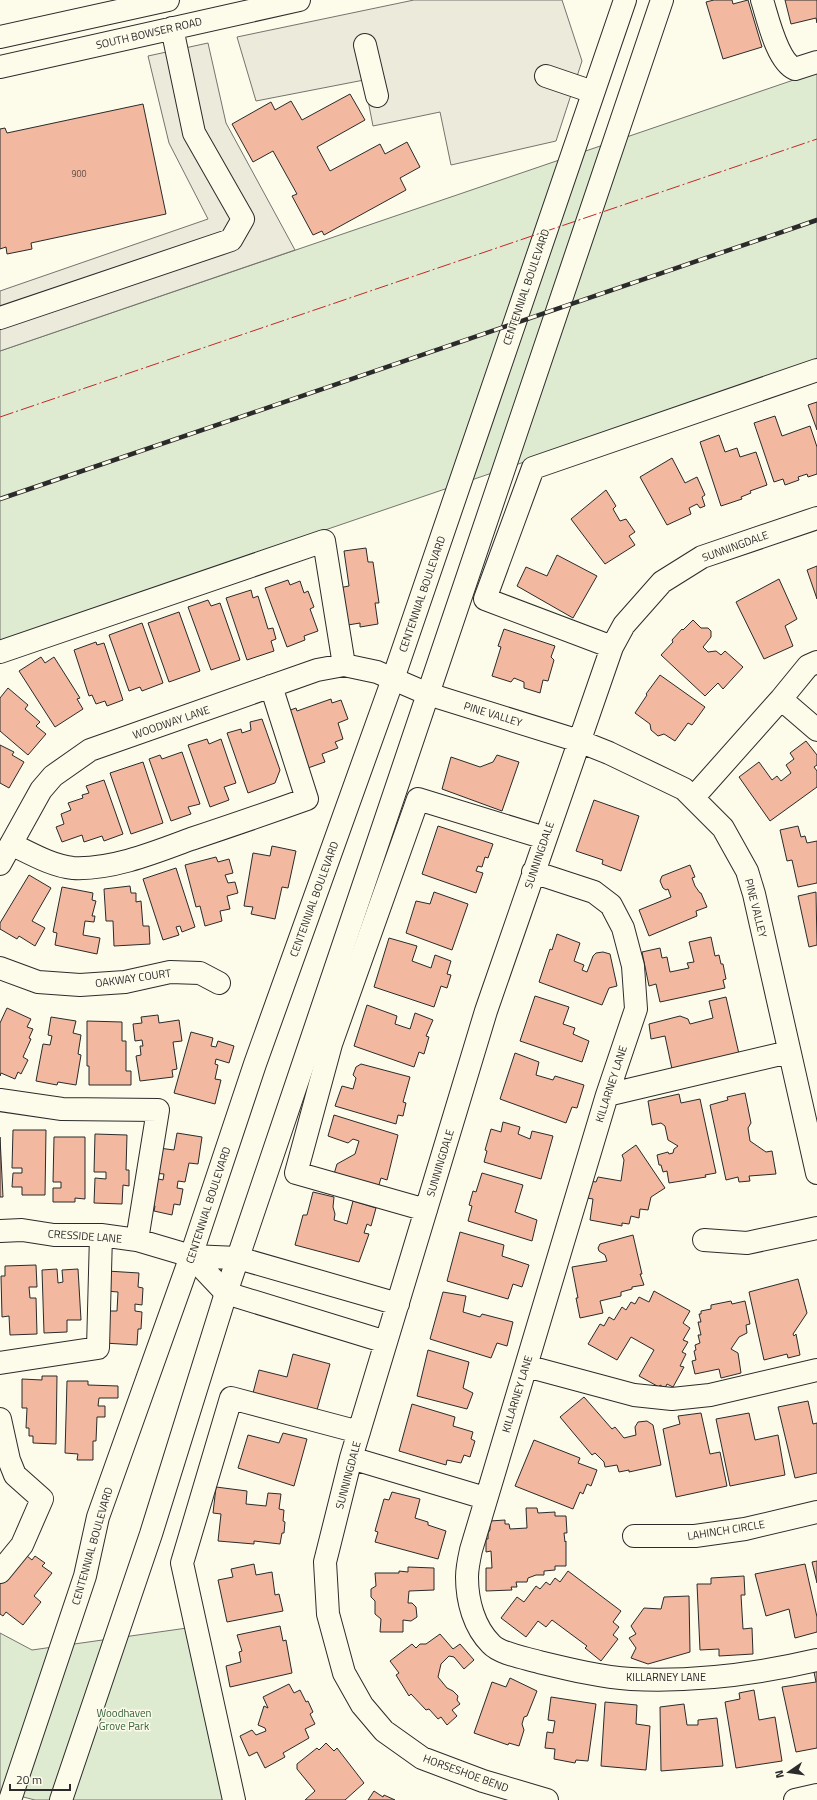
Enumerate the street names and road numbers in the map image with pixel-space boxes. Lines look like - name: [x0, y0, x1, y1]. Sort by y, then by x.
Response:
- street label: SOUTH BOWSER ROAD: [94, 13, 204, 53]
- street label: CENTENNIAL BOULEVARD: [499, 227, 553, 347]
- street label: SUNNINGDALE: [700, 527, 770, 565]
- street label: CENTENNIAL BOULEVARD: [395, 534, 449, 654]
- street label: PINE VALLEY: [462, 698, 524, 730]
- street label: WOODWAY LANE: [130, 701, 212, 743]
- street label: SUNNINGDALE: [520, 819, 558, 891]
- street label: CENTENNIAL BOULEVARD: [286, 839, 342, 959]
- street label: PINE VALLEY: [741, 877, 771, 939]
- street label: OAKWAY COURT: [94, 965, 172, 991]
- street label: KILLARNEY LANE: [591, 1043, 631, 1125]
- street label: SUNNINGDALE: [422, 1127, 458, 1199]
- street label: CENTENNIAL BOULEVARD: [182, 1144, 234, 1266]
- street label: CRESSIDE LANE: [47, 1225, 123, 1247]
- street label: KILLARNEY LANE: [498, 1353, 536, 1435]
- street label: SUNNINGDALE: [331, 1439, 365, 1511]
- street label: CENTENNIAL BOULEVARD: [67, 1485, 117, 1607]
- street label: LAHINCH CIRCLE: [686, 1516, 766, 1544]
- street label: KILLARNEY LANE: [626, 1669, 706, 1685]
- street label: HORSESHOE BEND: [421, 1750, 511, 1796]

